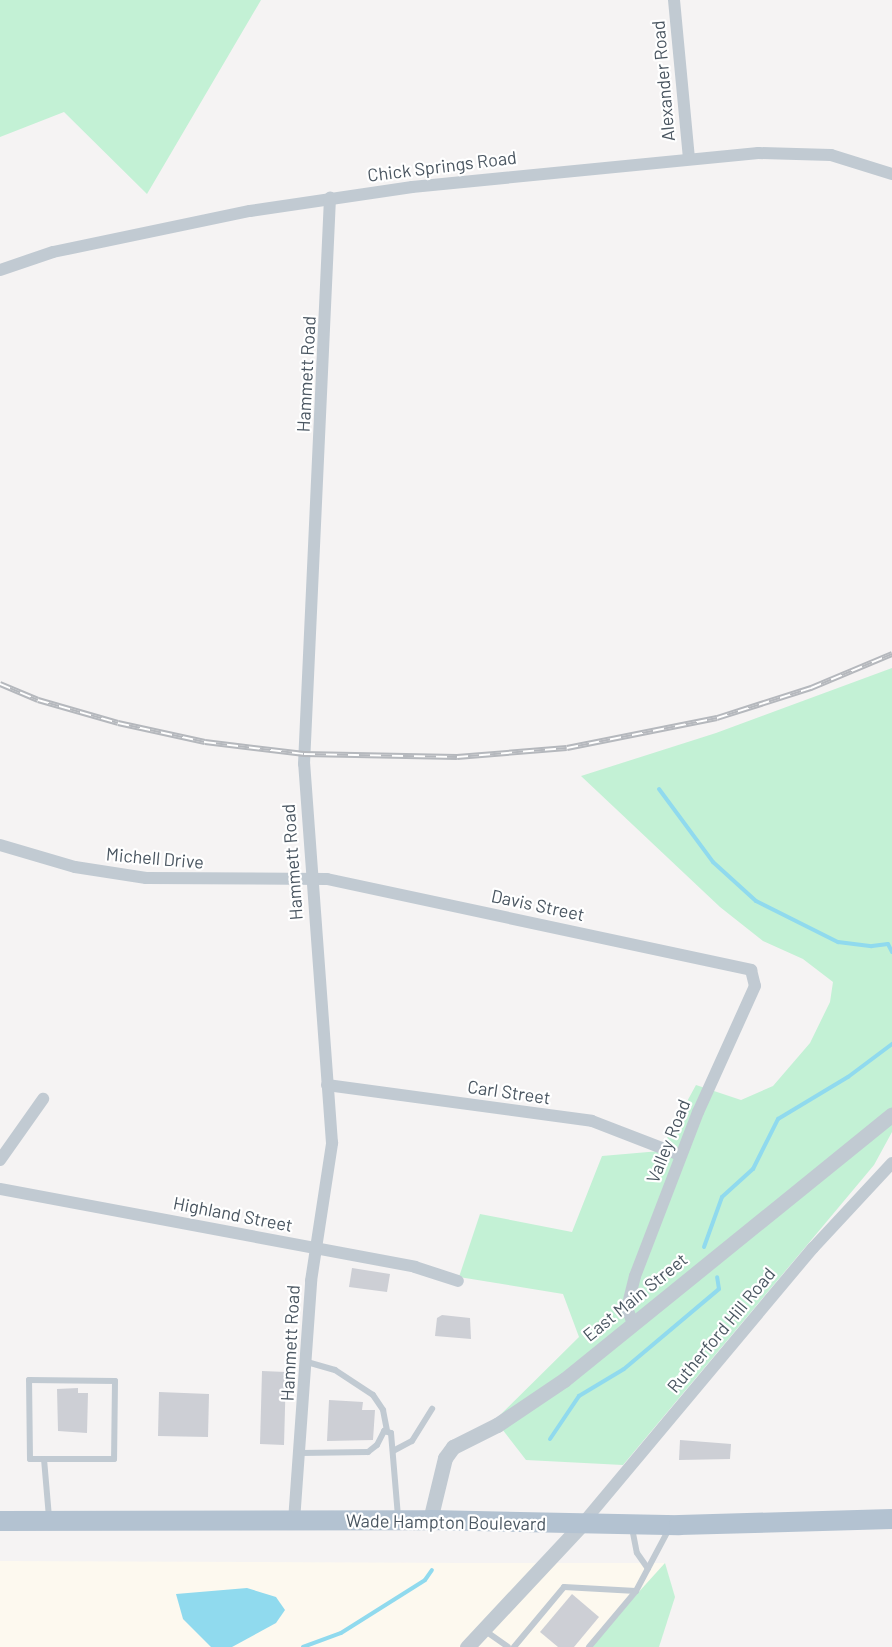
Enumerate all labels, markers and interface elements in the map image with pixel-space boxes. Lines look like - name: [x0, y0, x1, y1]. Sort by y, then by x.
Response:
- street label: Alexander Road: [647, 20, 679, 142]
- street label: Chick Springs Road: [366, 146, 518, 186]
- street label: Hammett Road: [292, 315, 320, 433]
- street label: Hammett Road: [277, 803, 307, 921]
- street label: Michell Drive: [105, 843, 205, 873]
- street label: Davis Street: [489, 885, 587, 925]
- street label: Carl Street: [466, 1075, 552, 1109]
- street label: Valley Road: [641, 1096, 695, 1186]
- street label: Highland Street: [171, 1192, 295, 1236]
- street label: East Main Street: [578, 1248, 692, 1346]
- street label: Rutherford Hill Road: [662, 1263, 780, 1397]
- street label: Hammett Road: [276, 1284, 304, 1402]
- street label: Wade Hampton Boulevard: [346, 1509, 546, 1535]

